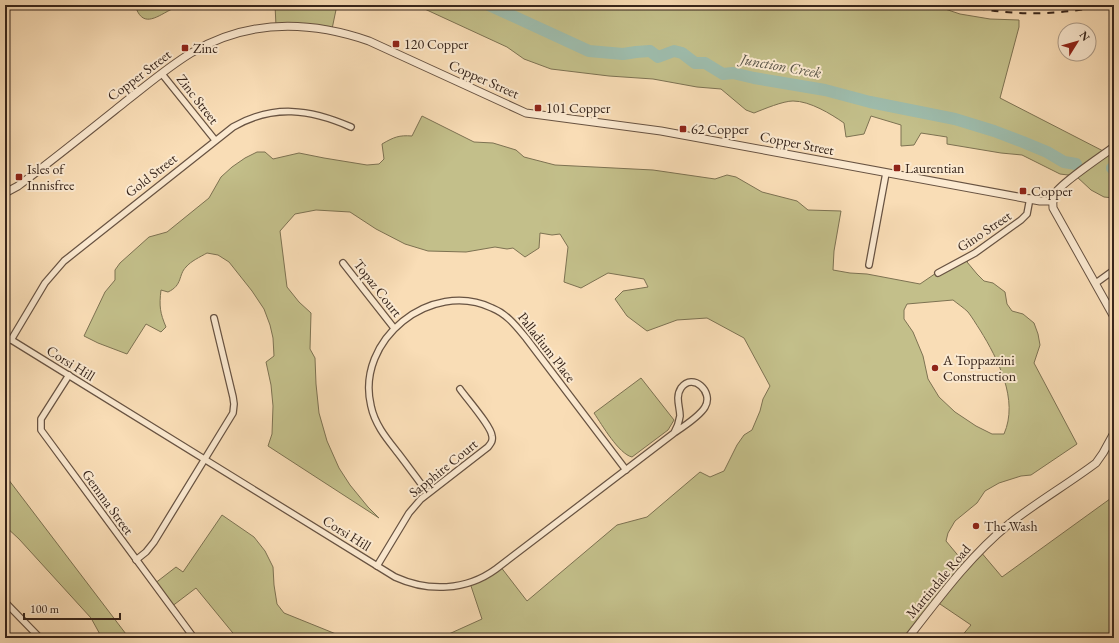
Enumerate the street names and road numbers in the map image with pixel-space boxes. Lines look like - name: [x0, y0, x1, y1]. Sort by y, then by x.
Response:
- street label: Copper Street: [104, 45, 175, 105]
- street label: Copper Street: [446, 56, 523, 103]
- street label: Zinc Street: [173, 70, 223, 128]
- street label: Copper Street: [758, 127, 836, 159]
- street label: Gold Street: [121, 149, 181, 201]
- street label: Gino Street: [953, 206, 1015, 256]
- street label: Topaz Court: [350, 255, 407, 321]
- street label: Palladium Place: [514, 308, 580, 386]
- street label: Corsi Hill: [43, 341, 99, 385]
- street label: Sapphire Court: [405, 434, 482, 501]
- street label: Gemma Street: [78, 466, 138, 539]
- street label: Corsi Hill: [319, 511, 375, 555]
- street label: Martindale Road: [902, 540, 975, 622]

